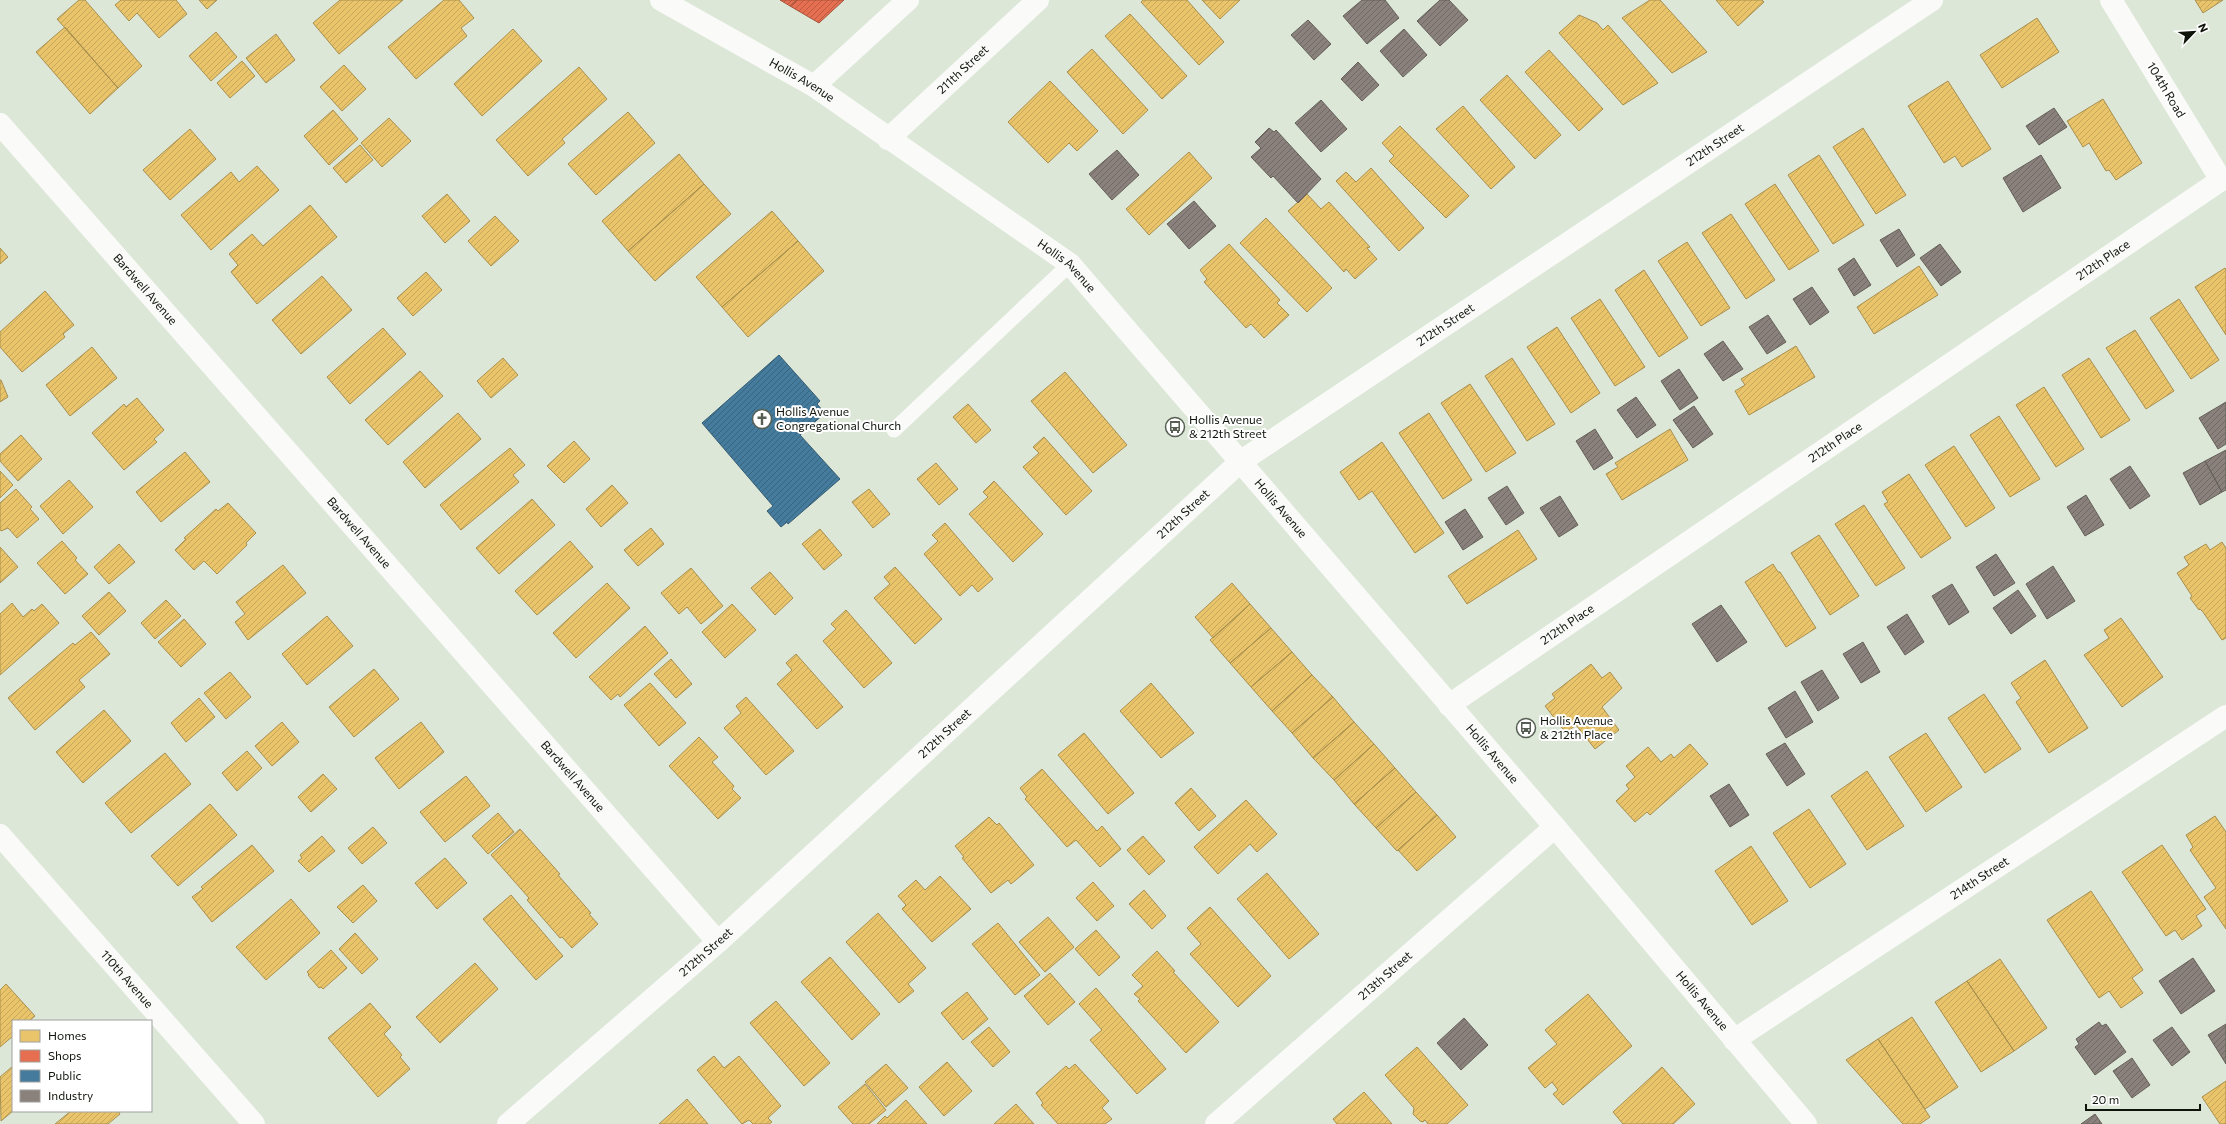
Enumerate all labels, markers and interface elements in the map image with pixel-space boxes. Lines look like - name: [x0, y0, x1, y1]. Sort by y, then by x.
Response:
- north arrow: [2174, 12, 2214, 52]
- text: N: [2196, 21, 2211, 34]
- street label: 211th Street: [934, 42, 991, 96]
- street label: Hollis Avenue: [767, 54, 838, 104]
- street label: 104th Road: [2145, 59, 2189, 120]
- street label: 212th Street: [1683, 120, 1746, 168]
- street label: Hollis Avenue: [1035, 236, 1099, 295]
- street label: 212th Place: [2073, 236, 2132, 283]
- street label: Bardwell Avenue: [111, 250, 181, 327]
- street label: 212th Street: [1413, 300, 1476, 348]
- place label: Hollis Avenue Congregational Church: [776, 404, 901, 432]
- church icon: Hollis Avenue Congregational Church: [751, 408, 773, 430]
- place label: Hollis Avenue & 212th Street: [1189, 412, 1267, 440]
- bus stop icon: Hollis Avenue & 212th Street: [1164, 416, 1186, 438]
- street label: 212th Place: [1805, 418, 1864, 465]
- street label: Hollis Avenue: [1252, 476, 1311, 540]
- street label: 212th Street: [1153, 486, 1212, 541]
- street label: Bardwell Avenue: [325, 494, 394, 571]
- street label: 212th Place: [1537, 601, 1596, 647]
- street label: 212th Street: [915, 705, 973, 760]
- place label: Hollis Avenue & 212th Place: [1540, 713, 1613, 741]
- bus stop icon: Hollis Avenue & 212th Place: [1515, 717, 1537, 739]
- street label: Hollis Avenue: [1464, 721, 1522, 786]
- street label: Bardwell Avenue: [538, 737, 608, 814]
- street label: 214th Street: [1947, 853, 2011, 902]
- street label: 212th Street: [676, 924, 735, 979]
- street label: 110th Avenue: [98, 947, 157, 1010]
- street label: 213th Street: [1355, 948, 1414, 1002]
- street label: Hollis Avenue: [1674, 968, 1732, 1033]
- legend: [12, 1020, 152, 1112]
- text: Homes: [48, 1028, 86, 1042]
- text: Shops: [48, 1048, 82, 1062]
- text: Public: [48, 1068, 81, 1082]
- scale bar: [2086, 1086, 2200, 1112]
- text: Industry: [48, 1088, 93, 1102]
- text: 20 m: [2092, 1092, 2119, 1106]

